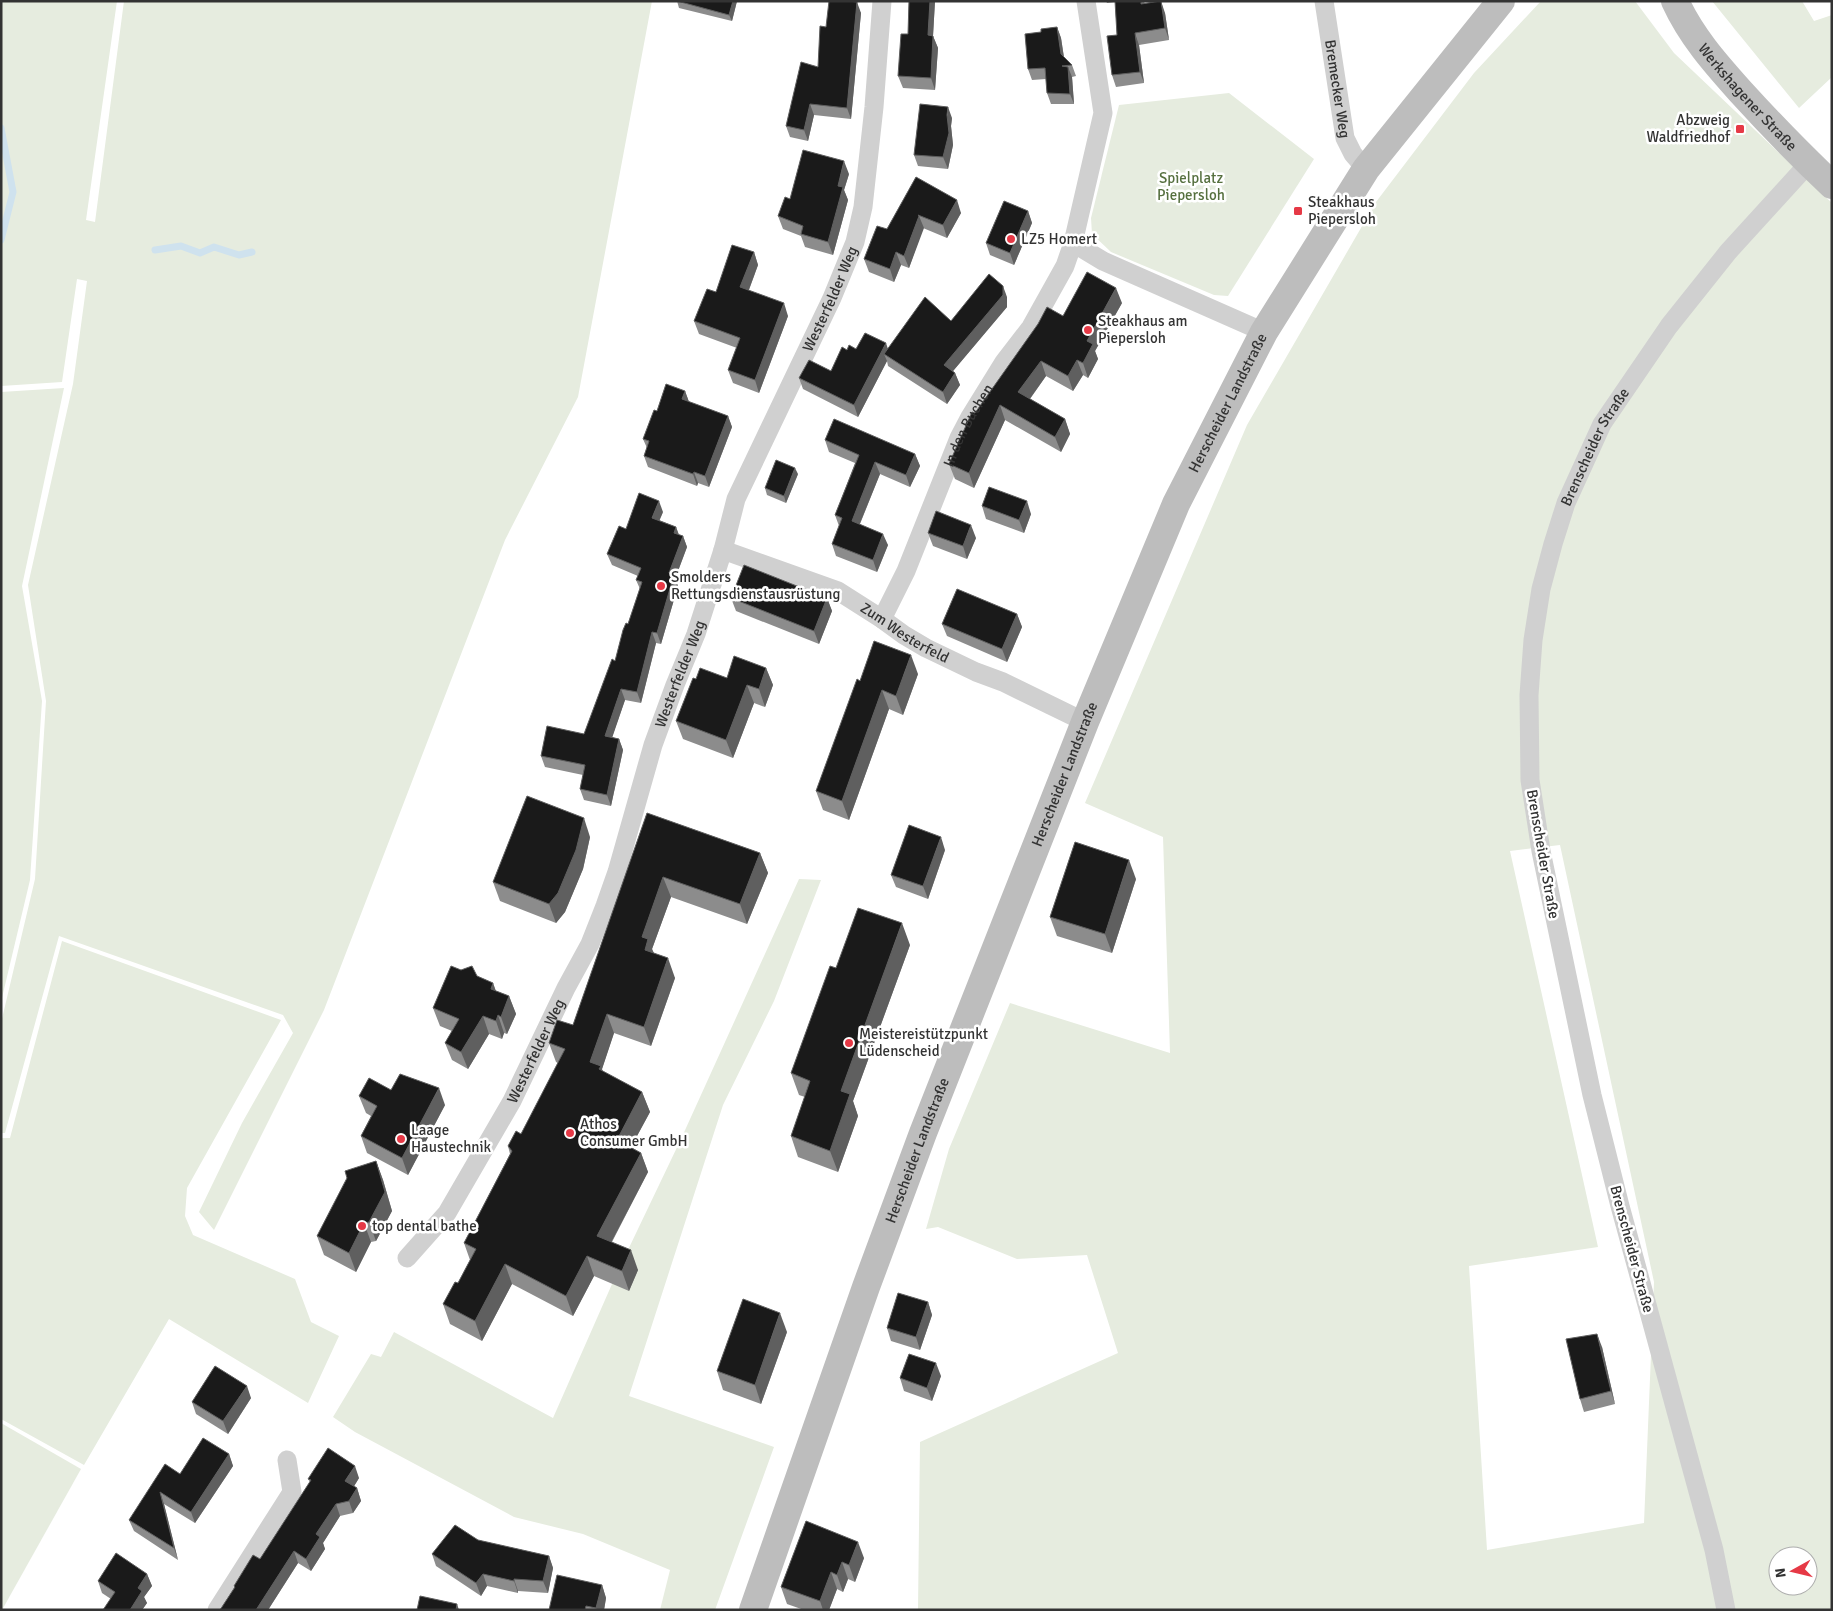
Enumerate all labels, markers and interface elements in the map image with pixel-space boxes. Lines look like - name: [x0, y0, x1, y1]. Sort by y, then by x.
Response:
- street label: Bremecker Weg: [1321, 38, 1354, 140]
- street label: Werkshagener Straße: [1694, 40, 1801, 155]
- place label: Abzweig Waldfriedhof: [1646, 111, 1731, 146]
- marker: Abzweig Waldfriedhof: [1734, 123, 1746, 135]
- park label: Spielplatz Piepersloh: [1157, 169, 1225, 204]
- place label: Steakhaus Piepersloh: [1308, 193, 1376, 228]
- marker: Steakhaus Piepersloh: [1292, 205, 1304, 217]
- place label: LZ5 Homert: [1021, 230, 1097, 248]
- marker: LZ5 Homert: [1005, 233, 1017, 245]
- street label: Westerfelder Weg: [799, 244, 861, 355]
- place label: Steakhaus am Piepersloh: [1098, 312, 1188, 347]
- marker: Steakhaus am Piepersloh: [1082, 324, 1094, 336]
- street label: Herscheider Landstraße: [1185, 330, 1271, 476]
- street label: In den Buchen: [939, 381, 997, 470]
- street label: Brenscheider Straße: [1557, 384, 1633, 509]
- place label: Smolders Rettungsdienstausrüstung: [671, 568, 840, 603]
- marker: Smolders Rettungsdienstausrüstung: [655, 580, 667, 592]
- street label: Zum Westerfeld: [857, 599, 952, 667]
- street label: Westerfelder Weg: [651, 618, 709, 730]
- street label: Herscheider Landstraße: [1028, 699, 1101, 849]
- street label: Brenscheider Straße: [1523, 788, 1563, 920]
- street label: Westerfelder Weg: [503, 996, 568, 1106]
- place label: Meistereistützpunkt Lüdenscheid: [859, 1025, 988, 1060]
- marker: Meistereistützpunkt Lüdenscheid: [843, 1037, 855, 1049]
- street label: Herscheider Landstraße: [881, 1075, 953, 1226]
- place label: Athos Consumer GmbH: [580, 1115, 688, 1150]
- place label: Laage Haustechnik: [411, 1121, 492, 1156]
- marker: Athos Consumer GmbH: [564, 1127, 576, 1139]
- marker: Laage Haustechnik: [395, 1133, 407, 1145]
- street label: Brenscheider Straße: [1606, 1183, 1658, 1315]
- place label: top dental bathe: [372, 1217, 477, 1235]
- marker: top dental bathe: [356, 1220, 368, 1232]
- north arrow: [1768, 1546, 1818, 1596]
- text: N: [1772, 1567, 1790, 1579]

